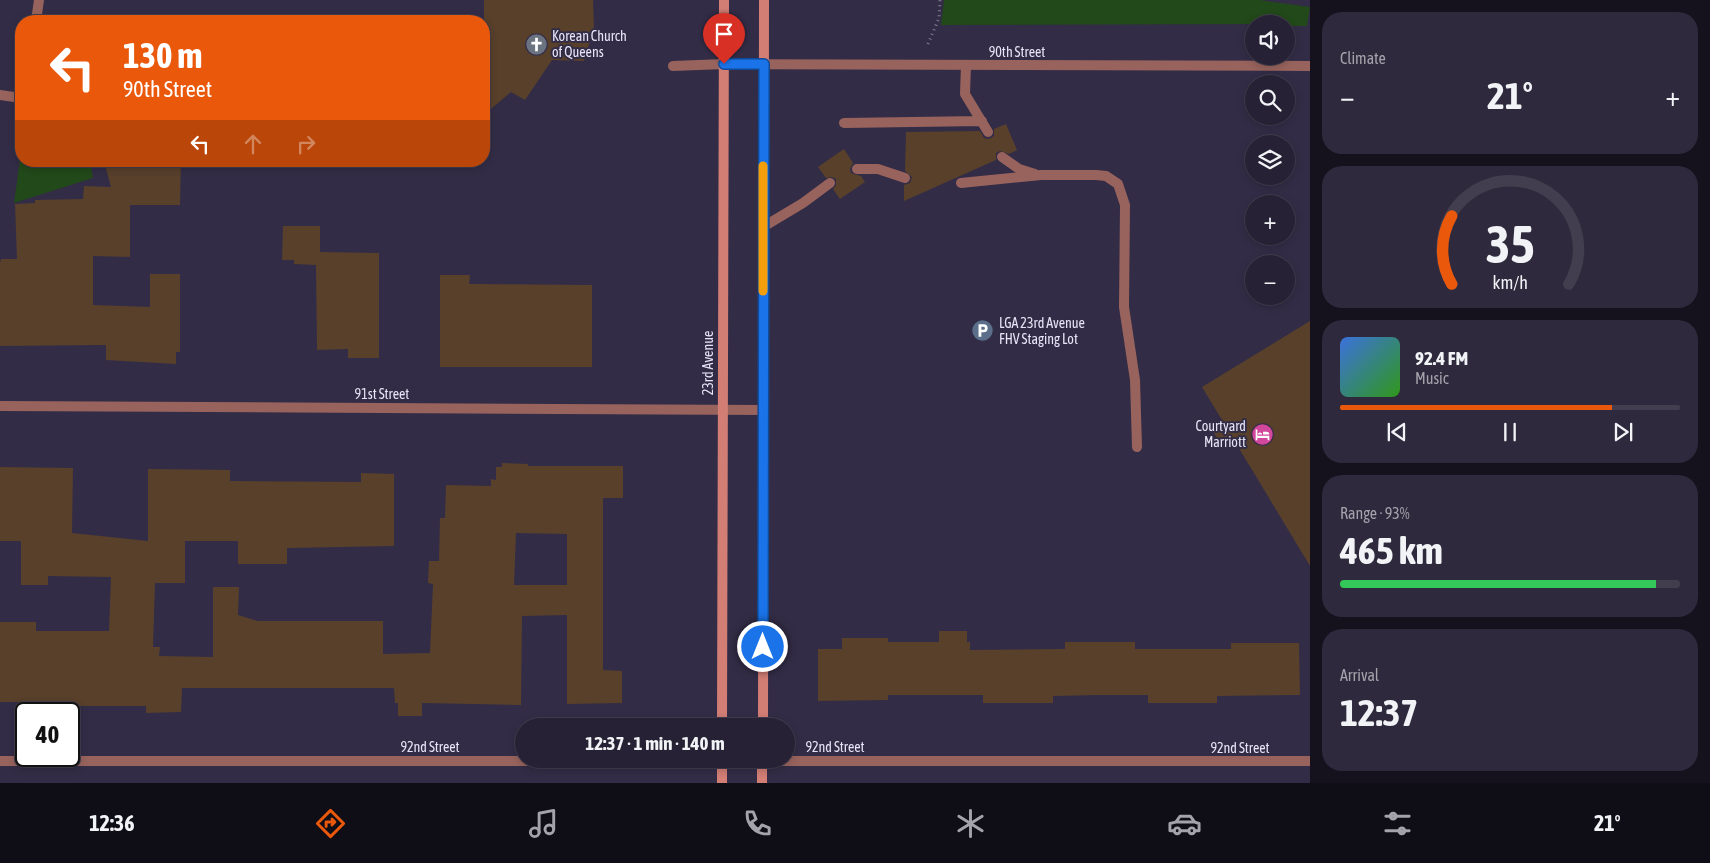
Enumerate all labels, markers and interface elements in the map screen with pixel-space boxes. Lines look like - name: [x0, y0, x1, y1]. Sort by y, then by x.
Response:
- pin: [703, 13, 745, 64]
- map controls: [1245, 15, 1295, 305]
- button: sound: [1245, 15, 1295, 65]
- icon: arrive: [710, 20, 738, 48]
- place label: Korean Church of Queens: [552, 28, 627, 60]
- church icon: Korean Church of Queens: [524, 32, 548, 56]
- icon: left: [40, 35, 105, 100]
- text: 130 m: [123, 35, 202, 75]
- street label: 90th Street: [989, 44, 1045, 60]
- text: Climate: [1340, 49, 1386, 67]
- text: 21°: [1487, 74, 1533, 117]
- button: search: [1245, 75, 1295, 125]
- text: 90th Street: [123, 76, 212, 102]
- text: −: [1340, 80, 1355, 112]
- text: +: [1665, 80, 1680, 112]
- icon: left: [186, 130, 214, 158]
- icon: ahead: [239, 130, 267, 158]
- icon: right: [292, 130, 320, 158]
- button: layers: [1245, 135, 1295, 185]
- button: +: [1245, 195, 1295, 245]
- text: 35: [1486, 214, 1534, 274]
- button: −: [1245, 255, 1295, 305]
- text: km/h: [1492, 272, 1528, 293]
- place label: LGA 23rd Avenue FHV Staging Lot: [999, 315, 1085, 347]
- parking icon: LGA 23rd Avenue FHV Staging Lot: [971, 319, 995, 343]
- street label: 23rd Avenue: [700, 331, 716, 395]
- text: 92.4 FM: [1415, 347, 1468, 369]
- text: Music: [1415, 369, 1449, 387]
- street label: 91st Street: [355, 386, 409, 402]
- place label: Courtyard Marriott: [1195, 418, 1246, 450]
- icon: previous: [1383, 418, 1411, 446]
- icon: pause: [1496, 418, 1524, 446]
- icon: next: [1609, 418, 1637, 446]
- hotel icon: Courtyard Marriott: [1250, 422, 1274, 446]
- text: Range · 93%: [1340, 504, 1410, 522]
- text: 465 km: [1340, 529, 1443, 572]
- position arrow: [736, 620, 788, 672]
- text: Arrival: [1340, 666, 1379, 684]
- text: 12:37: [1340, 691, 1418, 734]
- speed limit sign: 40: [15, 702, 80, 767]
- text: 12:37 · 1 min · 140 m: [585, 732, 725, 754]
- street label: 92nd Street: [400, 739, 460, 755]
- street label: 92nd Street: [805, 739, 865, 755]
- street label: 92nd Street: [1210, 740, 1270, 756]
- icon: directions: [313, 806, 348, 841]
- icon: music: [526, 806, 561, 841]
- icon: phone: [740, 806, 775, 841]
- icon: climate: [953, 806, 988, 841]
- icon: car: [1167, 806, 1202, 841]
- icon: filters: [1380, 806, 1415, 841]
- text: 12:36: [89, 810, 135, 836]
- text: 21°: [1594, 810, 1621, 836]

